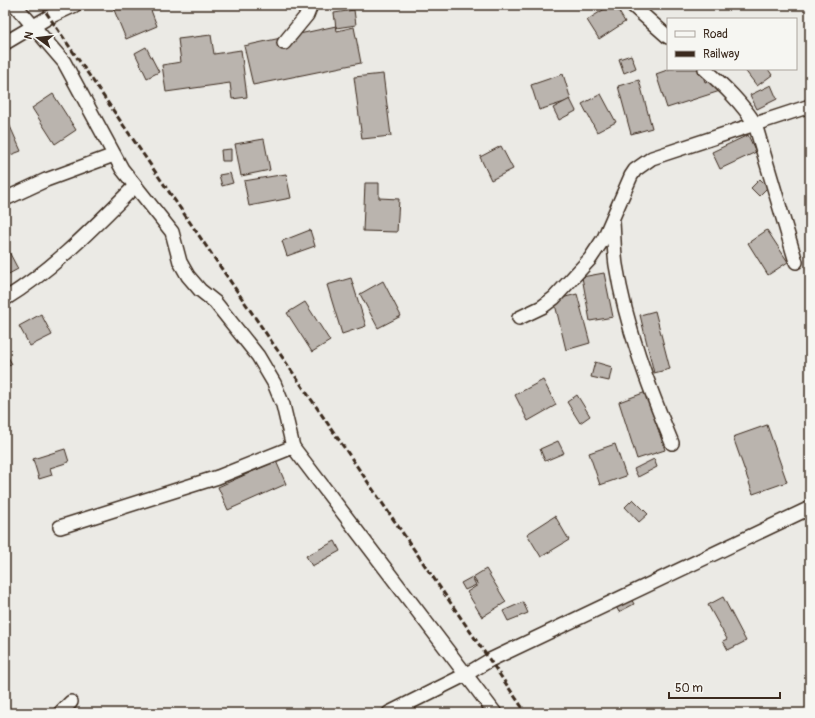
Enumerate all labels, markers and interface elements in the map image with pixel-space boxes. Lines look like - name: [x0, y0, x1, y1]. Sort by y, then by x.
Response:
- north arrow: [18, 18, 58, 58]
- legend: [667, 18, 797, 70]
- text: Road: [703, 27, 728, 42]
- text: N: [22, 30, 36, 41]
- text: Railway: [703, 47, 739, 62]
- scale bar: [669, 674, 780, 700]
- text: 50 m: [675, 681, 703, 696]

